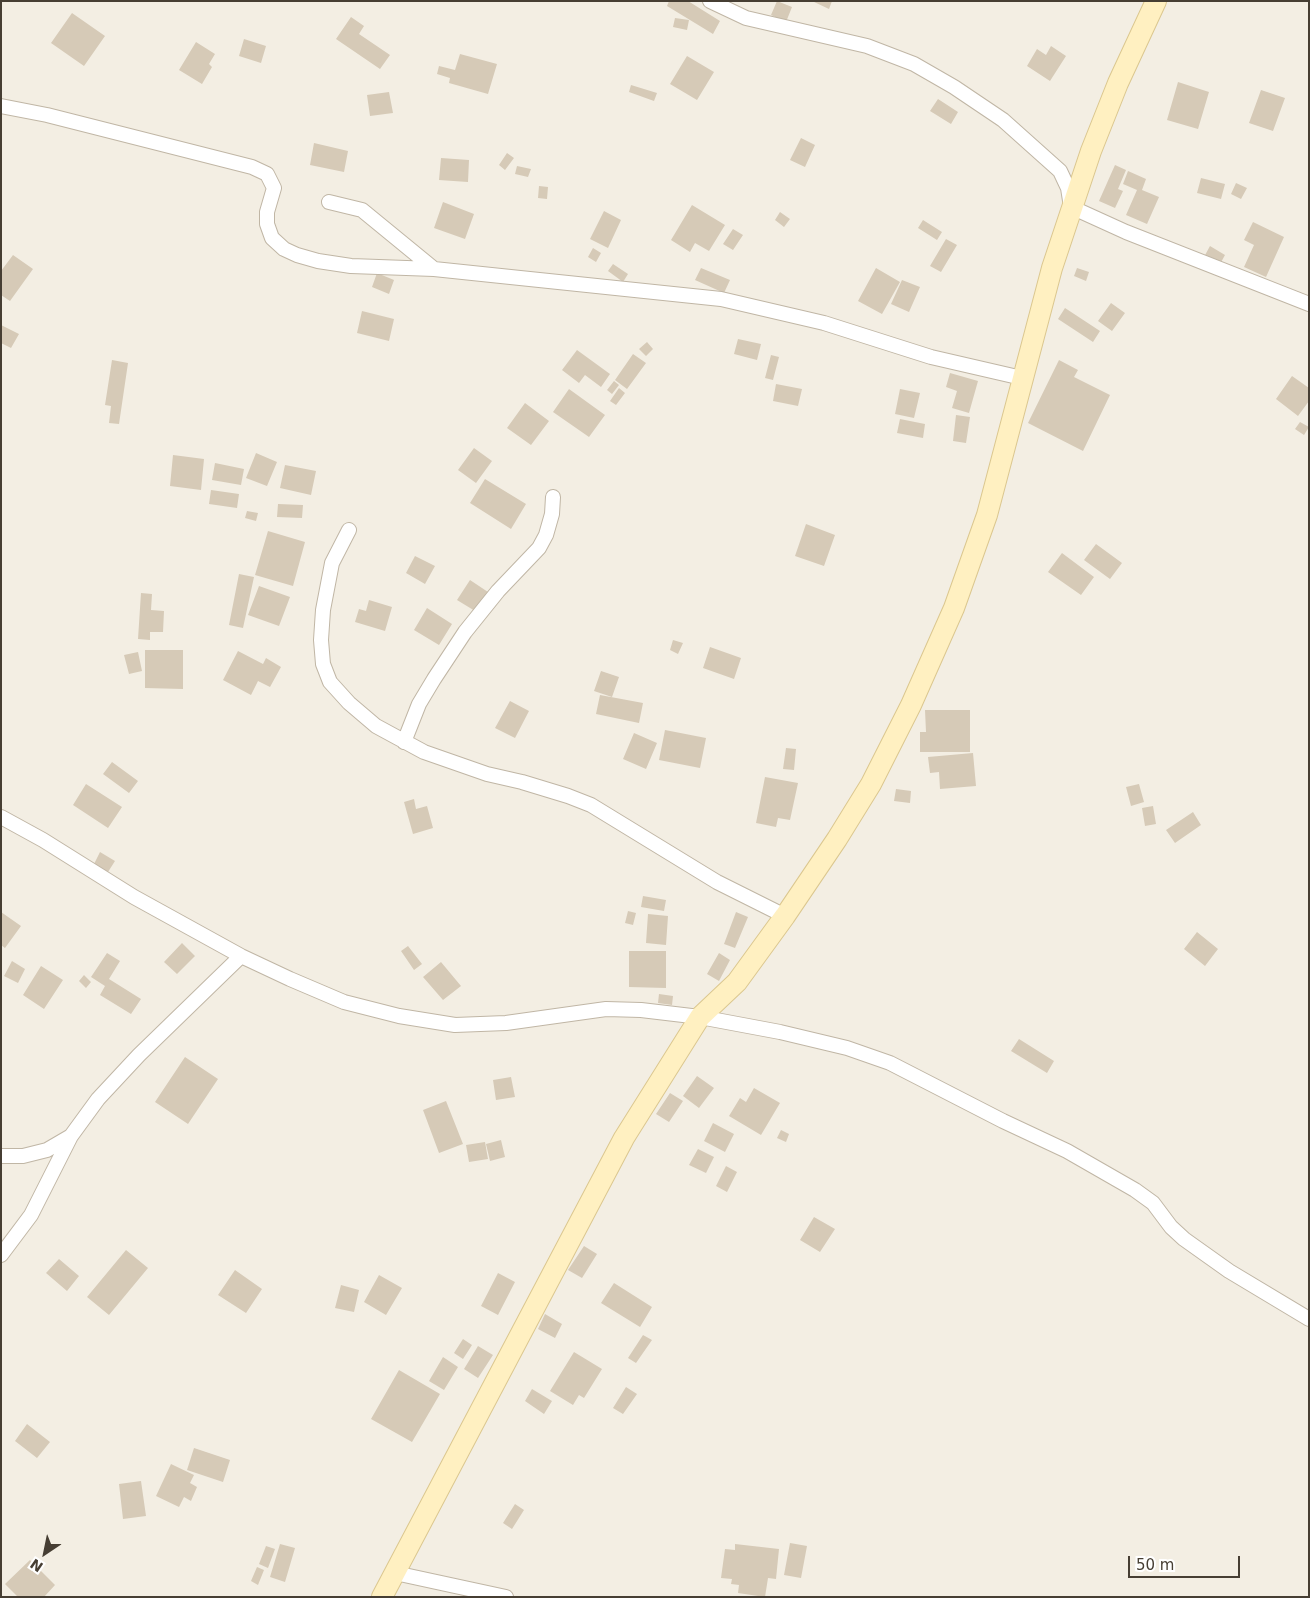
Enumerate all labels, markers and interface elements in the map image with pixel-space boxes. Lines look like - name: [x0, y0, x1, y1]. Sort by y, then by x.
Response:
- north arrow: [20, 1528, 70, 1578]
- scale bar: [1130, 1546, 1242, 1578]
- text: N: [27, 1556, 46, 1575]
- text: 50 m: [1136, 1556, 1174, 1574]

